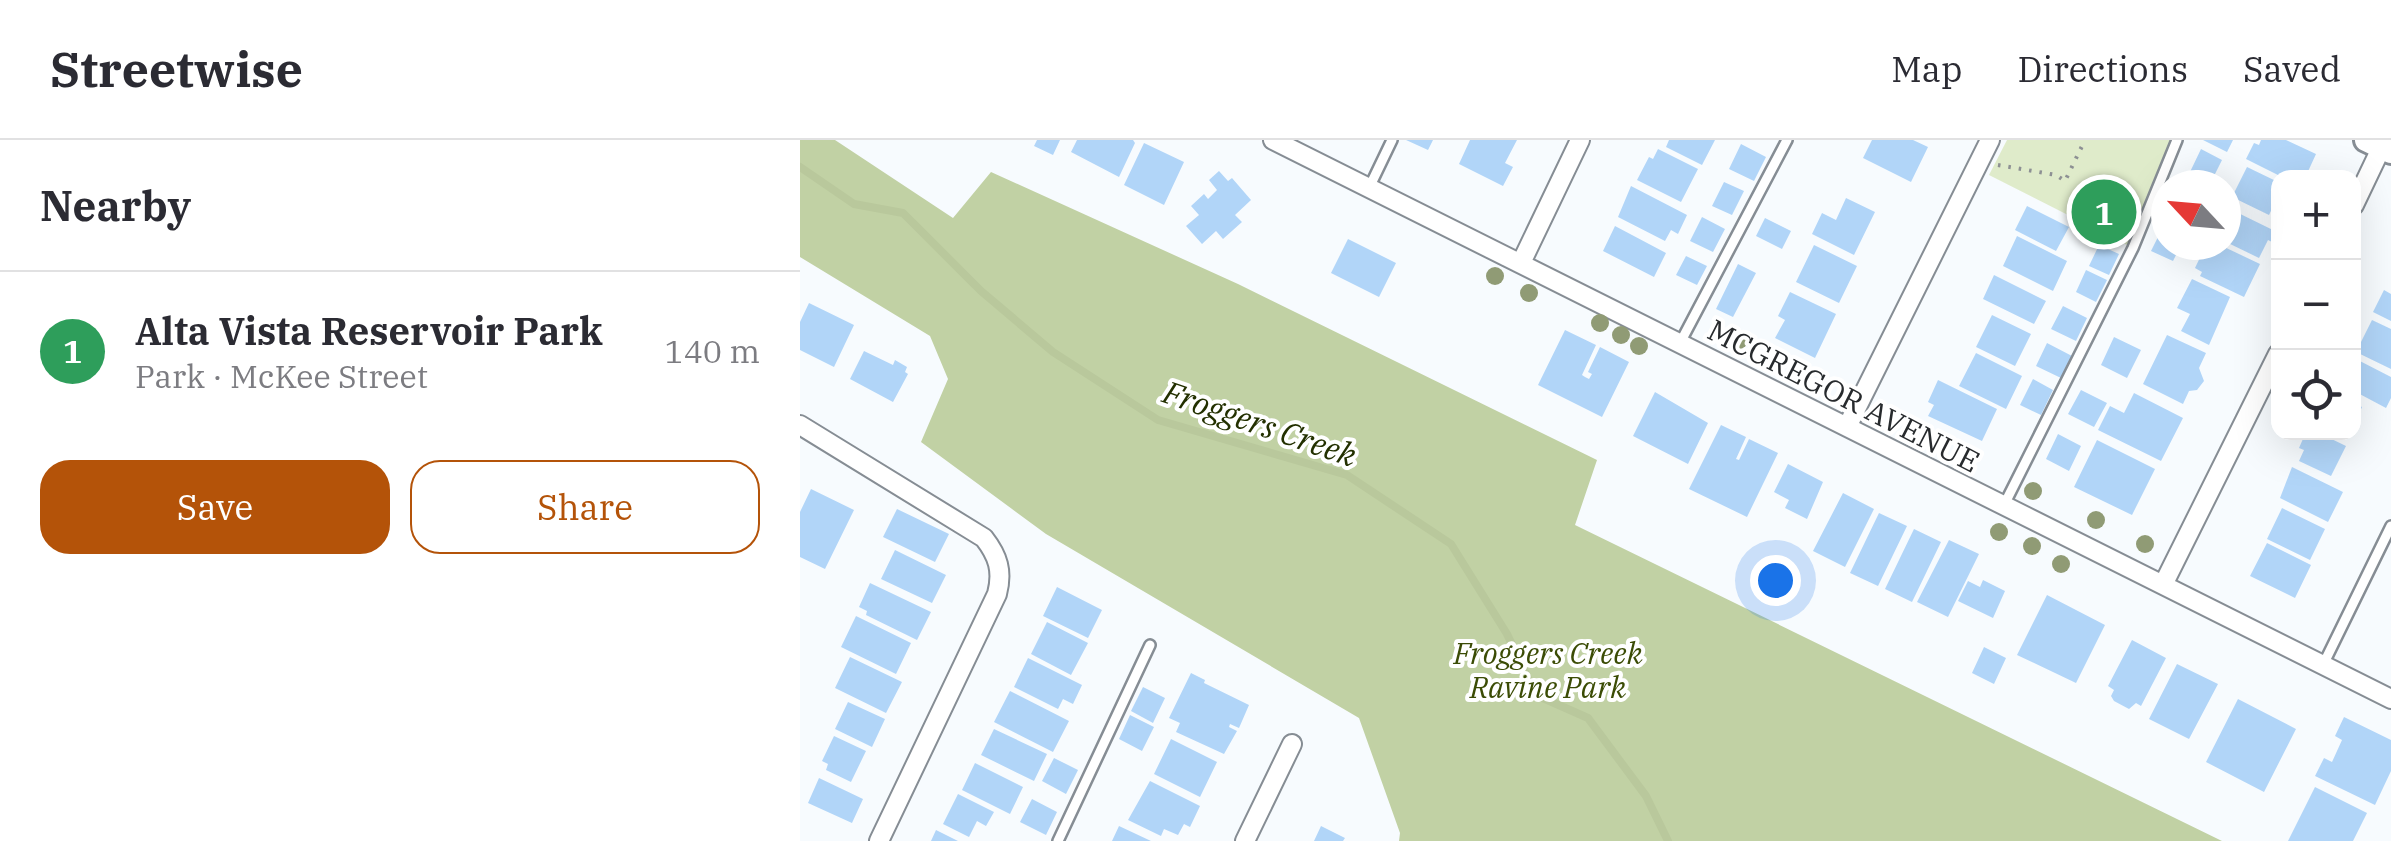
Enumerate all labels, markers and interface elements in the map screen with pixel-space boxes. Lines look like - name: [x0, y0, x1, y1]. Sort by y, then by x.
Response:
- text: Streetwise: [50, 38, 303, 100]
- text: Map: [1891, 46, 1962, 92]
- text: Directions: [2017, 46, 2188, 92]
- text: Saved: [2243, 46, 2341, 92]
- north arrow: [2151, 170, 2241, 260]
- map controls: [2271, 170, 2361, 440]
- button: +: [2271, 170, 2361, 260]
- pin: 1: [2072, 174, 2136, 250]
- text: Nearby: [40, 178, 191, 233]
- button: −: [2271, 260, 2361, 350]
- text: Alta Vista Reservoir Park: [135, 306, 603, 355]
- street label: MCGREGOR AVENUE: [1702, 310, 1986, 480]
- text: 1: [63, 330, 82, 372]
- text: 140 m: [664, 330, 760, 372]
- button: locate: [2271, 350, 2361, 440]
- text: Park · McKee Street: [135, 355, 428, 397]
- water label: Froggers Creek: [1157, 370, 1362, 476]
- button: Save: [40, 460, 390, 554]
- button: Share: [410, 460, 760, 554]
- your location: [1750, 555, 1801, 606]
- park label: Froggers Creek Ravine Park: [1452, 633, 1643, 706]

